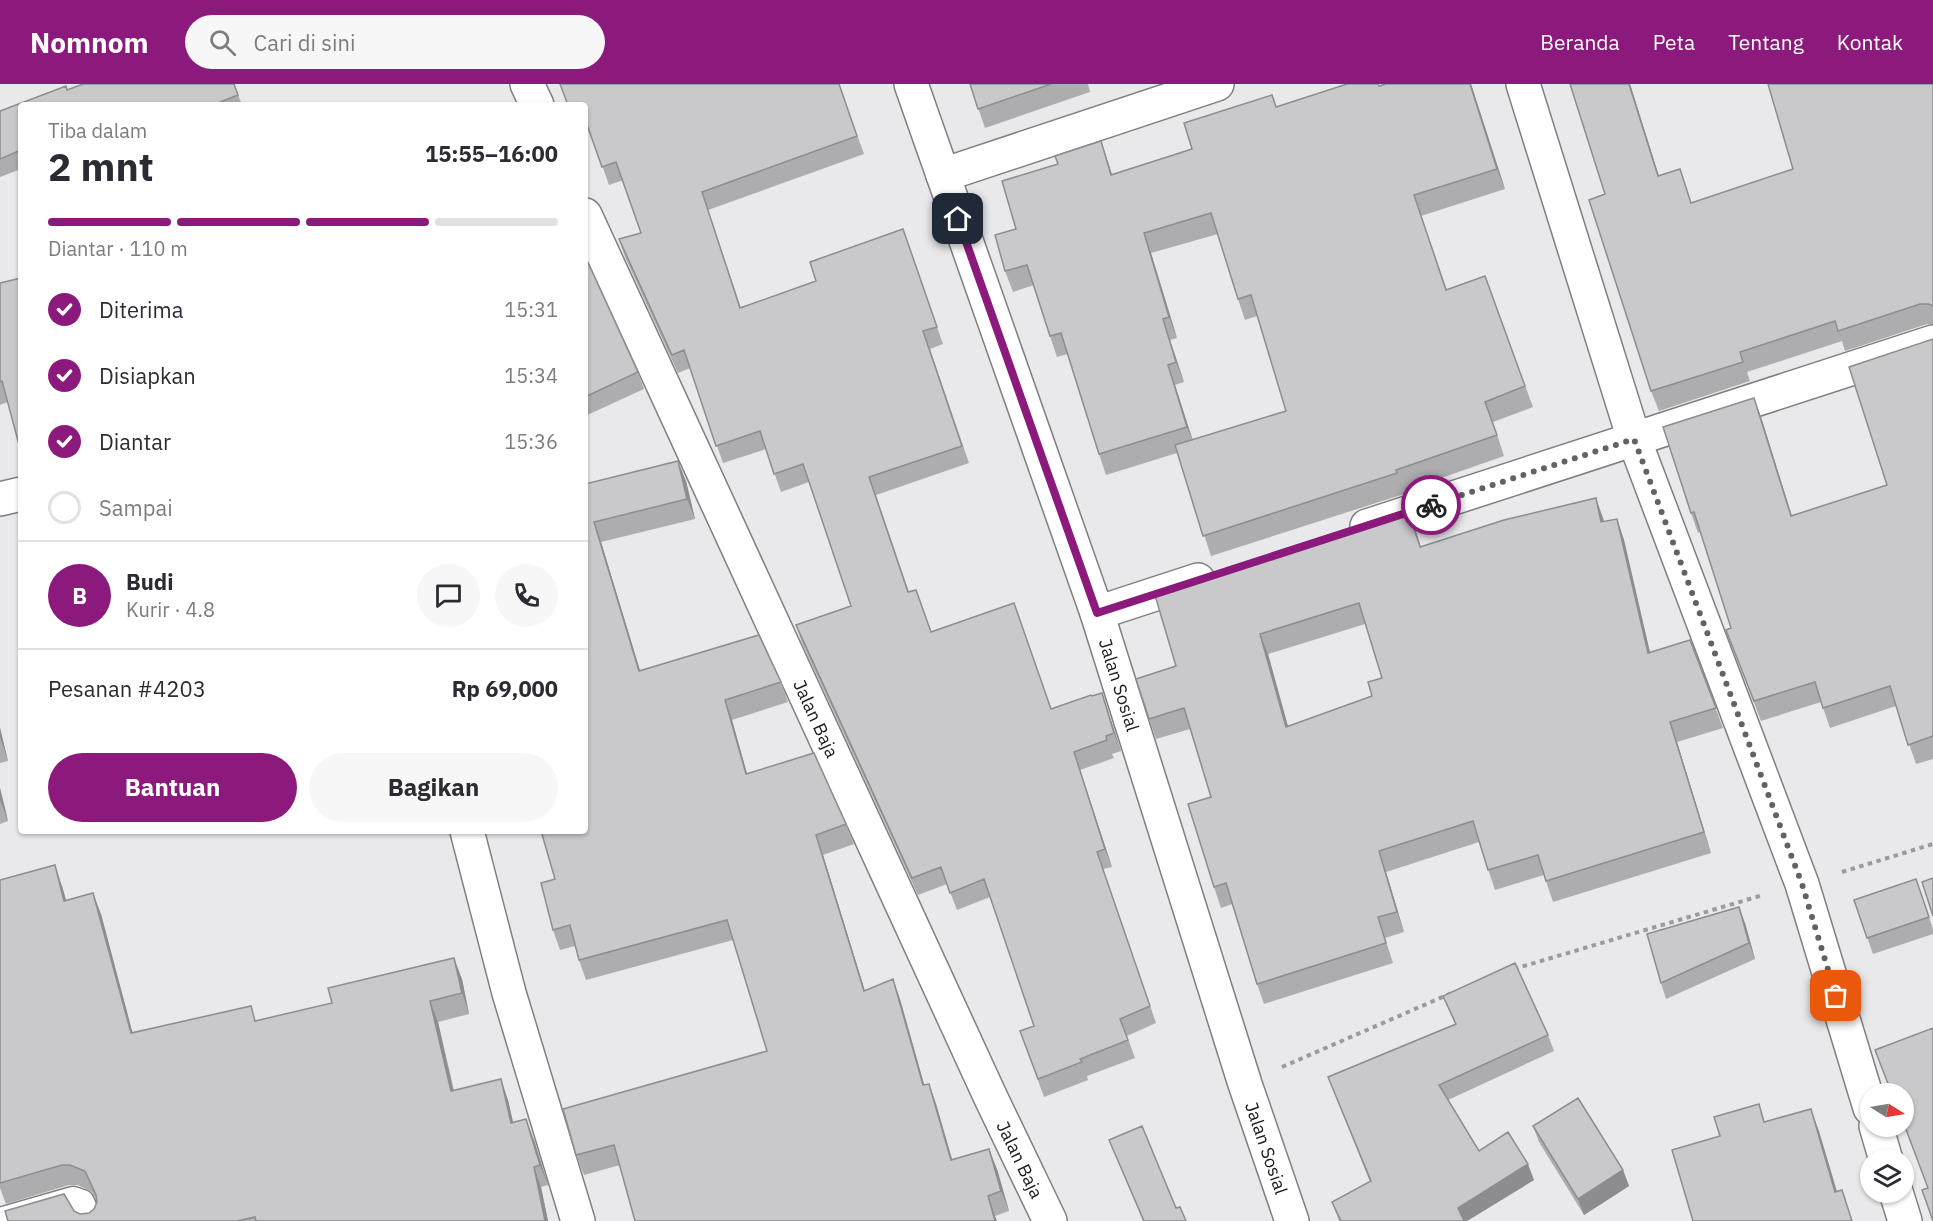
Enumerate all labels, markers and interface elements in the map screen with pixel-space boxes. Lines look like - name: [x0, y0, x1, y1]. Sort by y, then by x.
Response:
- search box: [185, 15, 605, 69]
- text: Nomnom: [30, 24, 149, 61]
- icon: search: [206, 26, 239, 59]
- text: Cari di sini: [254, 28, 355, 57]
- text: Beranda: [1540, 28, 1620, 56]
- text: Peta: [1653, 28, 1695, 56]
- text: Tentang: [1728, 28, 1804, 56]
- text: Kontak: [1837, 28, 1903, 56]
- text: Tiba dalam: [48, 117, 147, 144]
- text: 15:55–16:00: [425, 139, 558, 168]
- text: 2 mnt: [48, 141, 154, 192]
- pin: [932, 193, 983, 244]
- icon: home: [941, 202, 974, 235]
- text: Diantar · 110 m: [48, 235, 188, 262]
- icon: check: [48, 293, 81, 326]
- text: Diterima: [99, 295, 184, 324]
- text: 15:31: [504, 296, 558, 323]
- icon: check: [48, 359, 81, 392]
- text: Disiapkan: [99, 361, 196, 390]
- text: 15:34: [504, 362, 558, 389]
- icon: check: [48, 425, 81, 458]
- text: Diantar: [99, 427, 171, 456]
- text: 15:36: [504, 428, 558, 455]
- courier: [1401, 475, 1461, 535]
- icon: bike: [1415, 489, 1448, 522]
- text: Sampai: [99, 493, 173, 522]
- button: chat: [417, 564, 480, 627]
- button: phone: [495, 564, 558, 627]
- text: Budi: [126, 567, 173, 596]
- text: B: [72, 581, 87, 610]
- text: Kurir · 4.8: [126, 596, 215, 623]
- street label: Jalan Sosial: [1094, 635, 1145, 734]
- text: Pesanan #4203: [48, 674, 206, 703]
- text: Rp 69,000: [452, 674, 558, 703]
- street label: Jalan Baja: [789, 676, 844, 761]
- button: Bantuan: [48, 753, 297, 822]
- button: Bagikan: [309, 753, 558, 822]
- pin: [1810, 970, 1861, 1021]
- icon: bag: [1819, 979, 1852, 1012]
- north arrow: [1860, 1083, 1914, 1137]
- map controls: [1860, 1083, 1914, 1203]
- street label: Jalan Sosial: [1240, 1099, 1293, 1197]
- street label: Jalan Baja: [992, 1117, 1049, 1202]
- button: layers: [1860, 1149, 1914, 1203]

